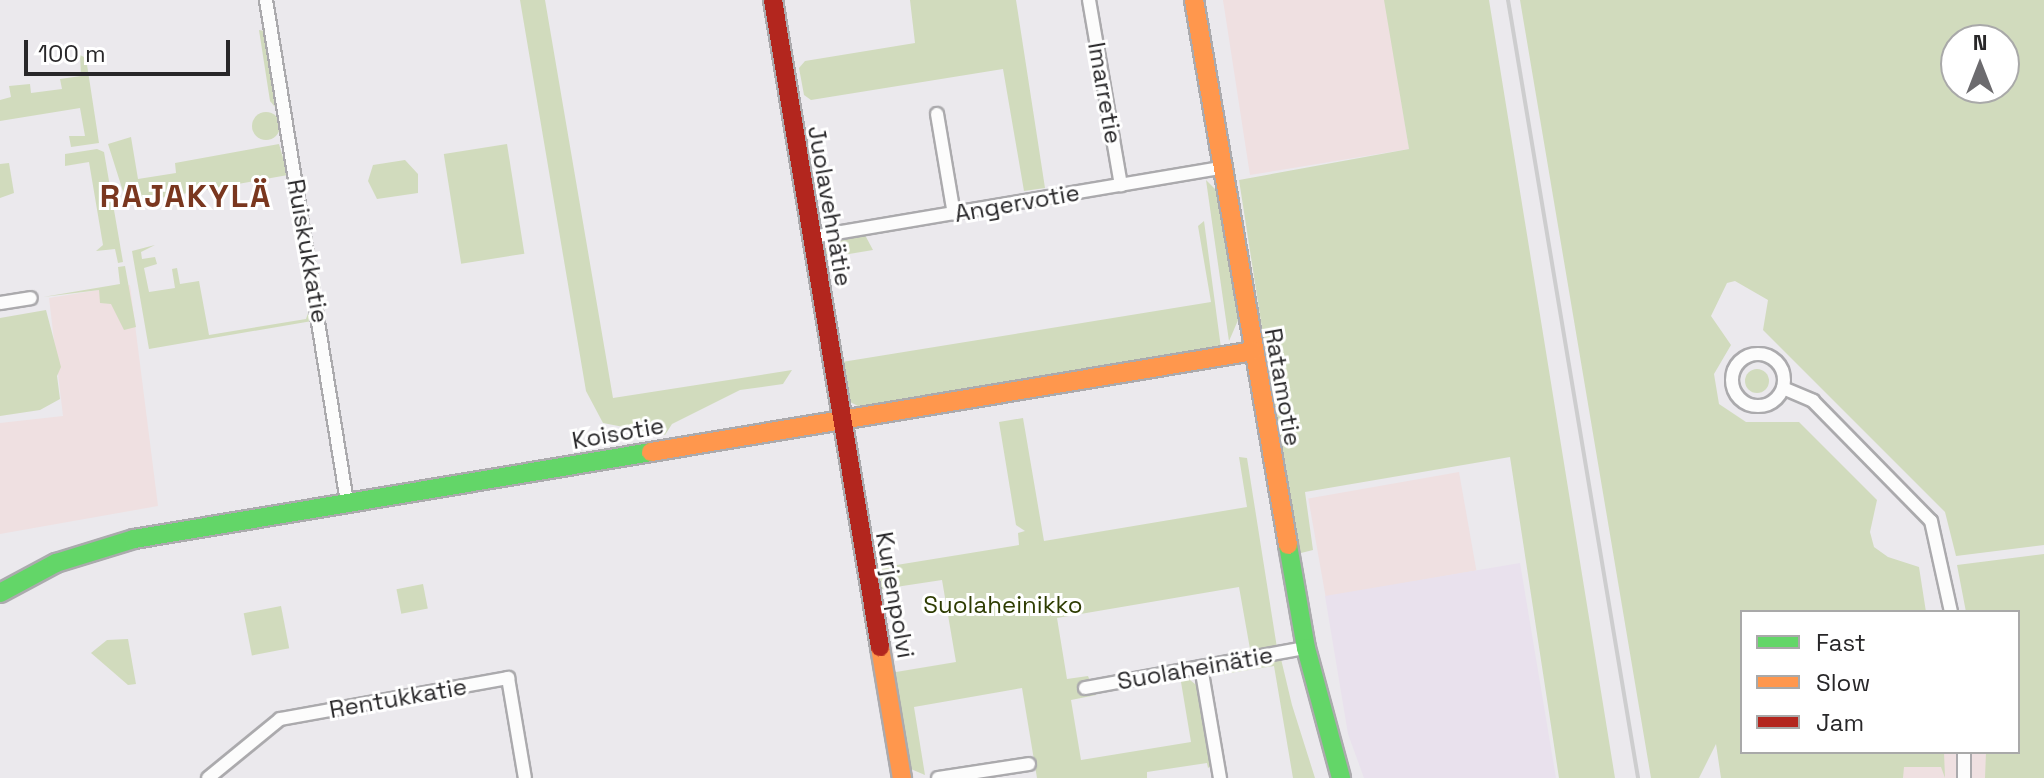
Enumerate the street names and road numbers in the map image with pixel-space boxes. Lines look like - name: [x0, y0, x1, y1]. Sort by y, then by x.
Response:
- street label: Imarretie: [1082, 40, 1128, 146]
- street label: Juolavehnätie: [802, 124, 858, 288]
- street label: Ruiskukkatie: [281, 177, 335, 325]
- street label: Angervotie: [952, 178, 1082, 228]
- street label: Ratamotie: [1258, 326, 1308, 448]
- street label: Koisotie: [570, 411, 666, 455]
- street label: Kurjenpolvi: [870, 529, 920, 661]
- street label: Suolaheinätie: [1115, 640, 1275, 696]
- street label: Rentukkatie: [327, 672, 469, 724]

